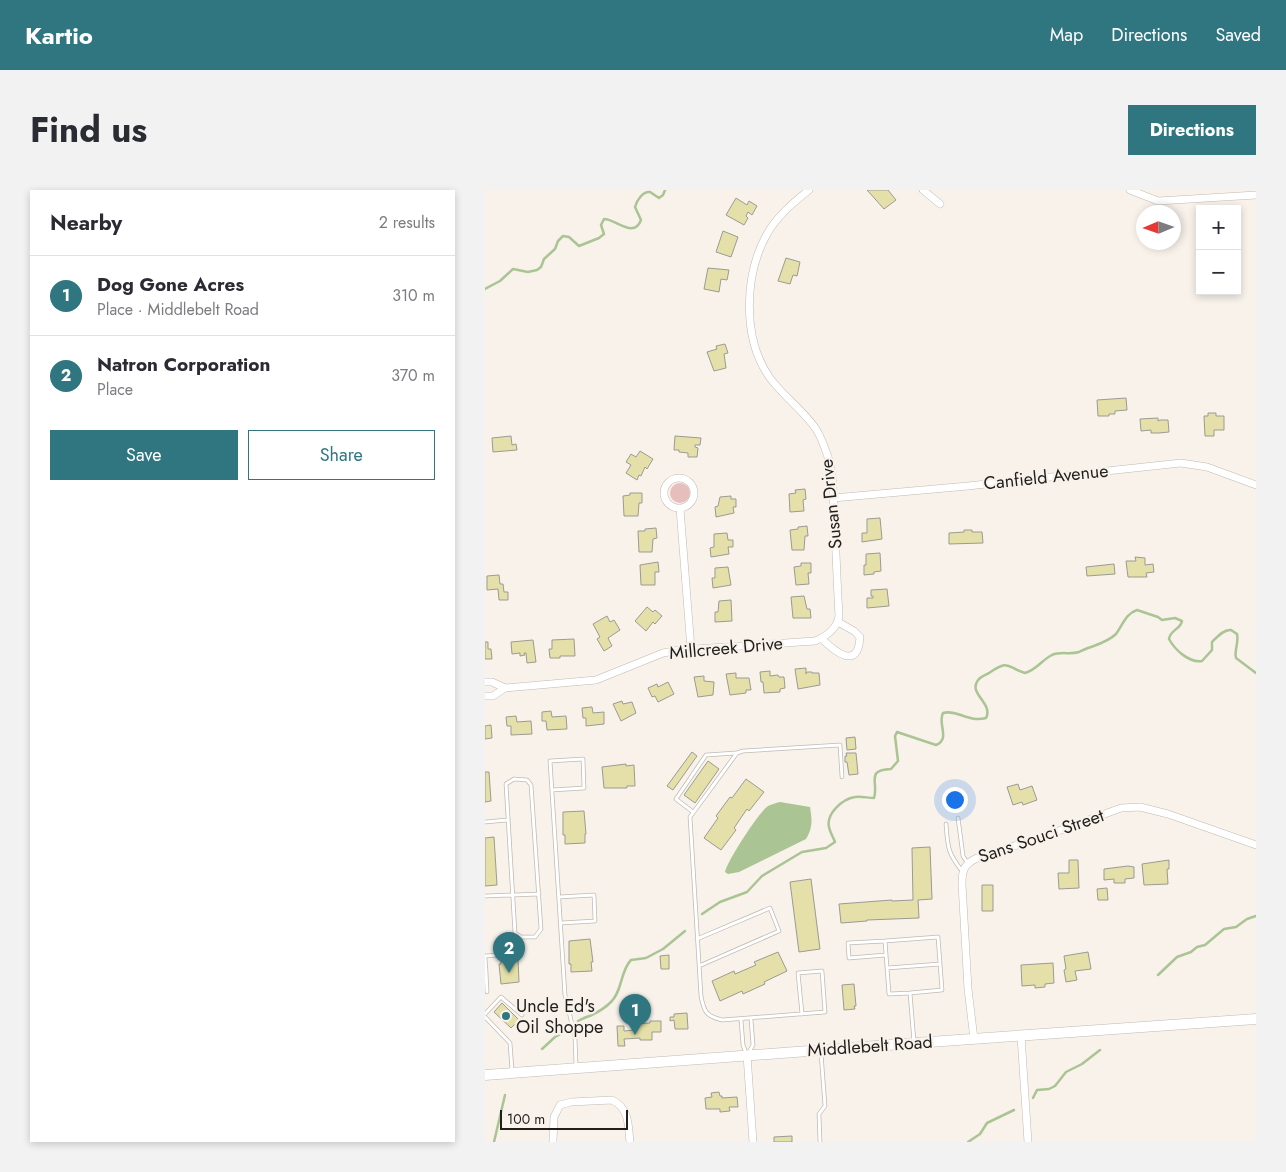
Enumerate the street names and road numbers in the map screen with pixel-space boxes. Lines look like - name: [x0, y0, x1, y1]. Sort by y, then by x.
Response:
- street label: Susan Drive: [813, 458, 849, 550]
- street label: Canfield Avenue: [982, 458, 1110, 496]
- street label: Millcreek Drive: [668, 630, 784, 666]
- street label: Sans Souci Street: [975, 802, 1108, 870]
- street label: Middlebelt Road: [807, 1029, 933, 1063]

